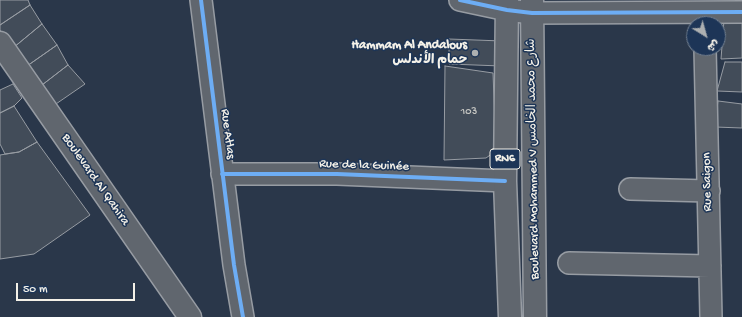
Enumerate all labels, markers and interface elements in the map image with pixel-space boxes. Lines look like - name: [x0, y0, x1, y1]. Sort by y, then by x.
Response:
- north arrow: [686, 16, 726, 56]
- text: ش: [704, 36, 721, 53]
- place label: Hammam Al Andalous حمام الأندلس: [352, 38, 467, 69]
- street label: Boulevard Mohammed V شارع محمد الخامس: [524, 38, 544, 280]
- marker: Hammam Al Andalous حمام الأندلس: [470, 48, 480, 58]
- house number: 103: [461, 105, 477, 119]
- street label: Rue Atlas: [216, 108, 238, 160]
- street label: Boulevard Al Qahira: [57, 131, 133, 229]
- road number: RN6: [490, 149, 520, 169]
- street label: Rue Saigon: [700, 152, 716, 212]
- street label: Rue de la Guinée: [319, 157, 409, 175]
- scale bar: [18, 275, 137, 301]
- text: 50 m: [23, 283, 48, 297]

